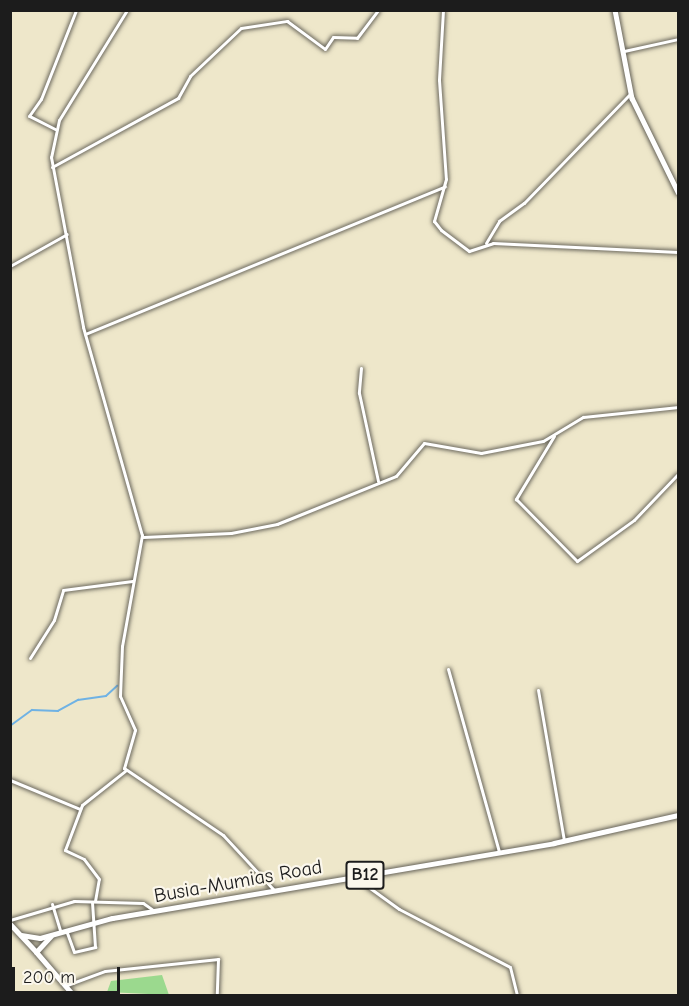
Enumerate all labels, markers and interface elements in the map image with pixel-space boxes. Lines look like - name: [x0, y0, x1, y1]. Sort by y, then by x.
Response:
- street label: Busia-Mumias Road: [152, 854, 324, 908]
- road number: B12: [344, 860, 386, 890]
- scale bar: [15, 955, 123, 993]
- text: 200 m: [23, 967, 75, 988]

